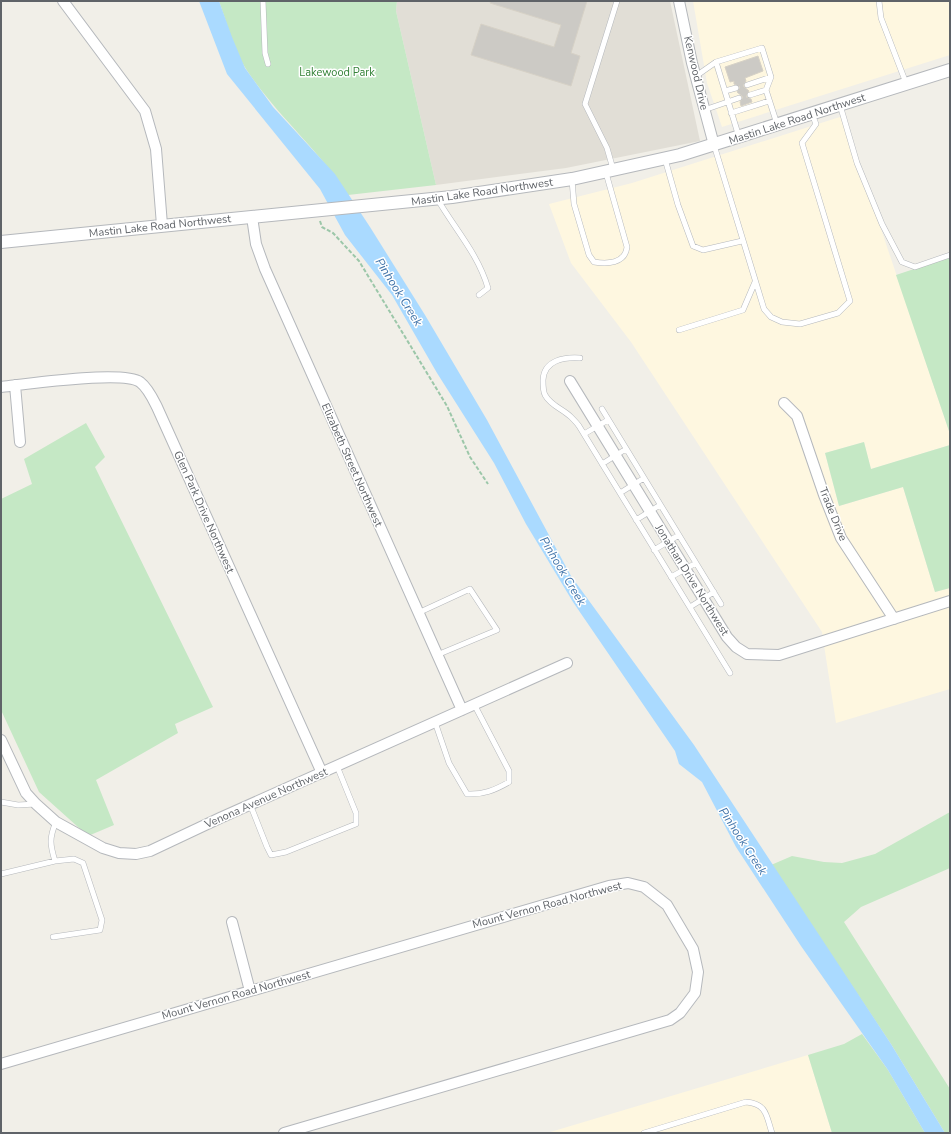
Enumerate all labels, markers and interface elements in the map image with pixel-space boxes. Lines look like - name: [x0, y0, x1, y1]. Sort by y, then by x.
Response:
- street label: Kenwood Drive: [680, 35, 712, 112]
- park label: Lakewood Park: [299, 65, 375, 80]
- street label: Mastin Lake Road Northwest: [727, 90, 867, 148]
- street label: Mastin Lake Road Northwest: [410, 175, 554, 209]
- street label: Mastin Lake Road Northwest: [88, 211, 232, 241]
- water label: Pinhook Creek: [372, 255, 427, 330]
- street label: Elizabeth Street Northwest: [318, 401, 386, 529]
- street label: Glen Park Drive Northwest: [170, 448, 238, 576]
- street label: Trade Drive: [815, 485, 851, 543]
- street label: Jonathan Drive Northwest: [651, 521, 732, 639]
- water label: Pinhook Creek: [536, 534, 590, 609]
- street label: Venona Avenue Northwest: [201, 764, 330, 832]
- water label: Pinhook Creek: [715, 804, 771, 879]
- street label: Mount Vernon Road Northwest: [471, 878, 623, 932]
- street label: Mount Vernon Road Northwest: [160, 967, 312, 1023]

